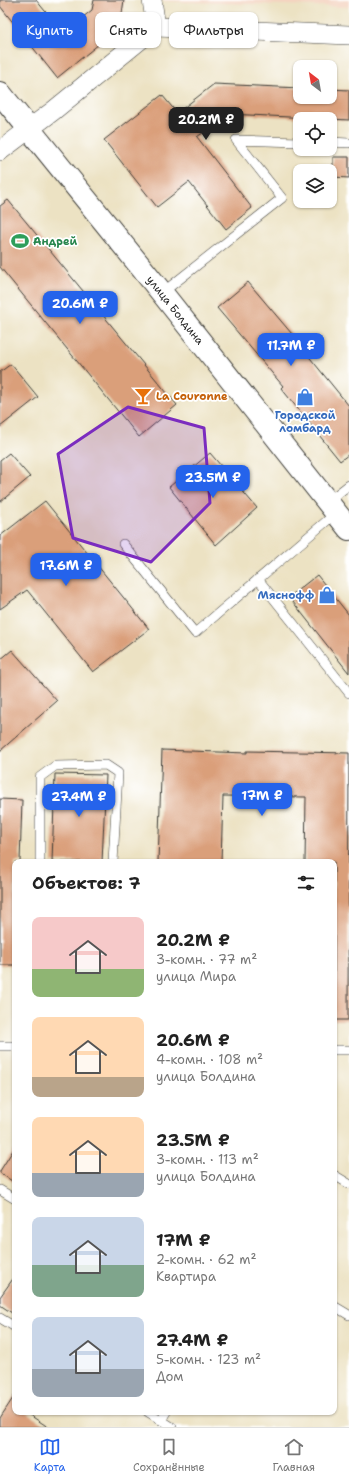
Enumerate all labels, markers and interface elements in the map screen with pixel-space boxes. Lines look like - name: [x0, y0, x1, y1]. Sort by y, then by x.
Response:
- chip: Купить: [12, 12, 87, 48]
- chip: Снять: [95, 12, 161, 48]
- chip: Фильтры: [169, 12, 258, 48]
- north arrow: [293, 60, 337, 104]
- map controls: [293, 60, 337, 208]
- pin: 20.2M ₽: [169, 107, 243, 141]
- text: 20.2M ₽: [178, 111, 234, 128]
- button: locate: [293, 112, 337, 156]
- button: layers: [293, 164, 337, 208]
- sports icon: Андрей: [10, 231, 30, 251]
- place label: Андрей: [33, 234, 77, 249]
- street label: улица Болдина: [143, 272, 208, 348]
- pin: 20.6M ₽: [43, 291, 117, 325]
- text: 20.6M ₽: [52, 295, 108, 312]
- pin: 11.7M ₽: [254, 333, 328, 367]
- text: 11.7M ₽: [266, 337, 316, 354]
- bar icon: La Couronne: [133, 386, 153, 406]
- shop icon: Городской ломбард: [295, 387, 315, 407]
- place label: La Couronne: [156, 389, 228, 404]
- place label: Городской ломбард: [275, 408, 336, 436]
- pin: 23.5M ₽: [176, 465, 250, 499]
- text: 23.5M ₽: [185, 469, 241, 486]
- pin: 17.6M ₽: [29, 553, 103, 587]
- text: 17.6M ₽: [39, 557, 93, 574]
- shop icon: Мяснофф: [317, 585, 337, 605]
- place label: Мяснофф: [258, 588, 314, 603]
- pin: 17M ₽: [234, 783, 290, 817]
- pin: 27.4M ₽: [42, 784, 116, 818]
- text: 17M ₽: [241, 787, 283, 804]
- text: 27.4M ₽: [51, 788, 107, 805]
- text: Объектов: 7: [32, 872, 141, 894]
- icon: filters: [295, 872, 317, 894]
- text: 20.2M ₽: [156, 929, 230, 951]
- icon: home: [64, 933, 112, 981]
- text: 3-комн. · 77 m²: [156, 951, 257, 968]
- text: улица Мира: [156, 968, 236, 985]
- text: 20.6M ₽: [156, 1029, 230, 1051]
- icon: home: [64, 1033, 112, 1081]
- text: 4-комн. · 108 m²: [156, 1051, 263, 1068]
- text: улица Болдина: [156, 1068, 256, 1085]
- text: 23.5M ₽: [156, 1129, 230, 1151]
- icon: home: [64, 1133, 112, 1181]
- text: 3-комн. · 113 m²: [156, 1151, 259, 1168]
- text: улица Болдина: [156, 1168, 256, 1185]
- text: 17M ₽: [156, 1229, 211, 1251]
- icon: home: [64, 1233, 112, 1281]
- text: 2-комн. · 62 m²: [156, 1251, 256, 1268]
- text: Квартира: [156, 1268, 216, 1285]
- text: 27.4M ₽: [156, 1329, 229, 1351]
- icon: home: [64, 1333, 112, 1381]
- text: 5-комн. · 123 m²: [156, 1351, 261, 1368]
- text: Дом: [156, 1368, 184, 1385]
- tab: Карта: [34, 1436, 65, 1475]
- tab: Сохранённые: [133, 1436, 205, 1475]
- tab: Главная: [272, 1436, 315, 1475]

